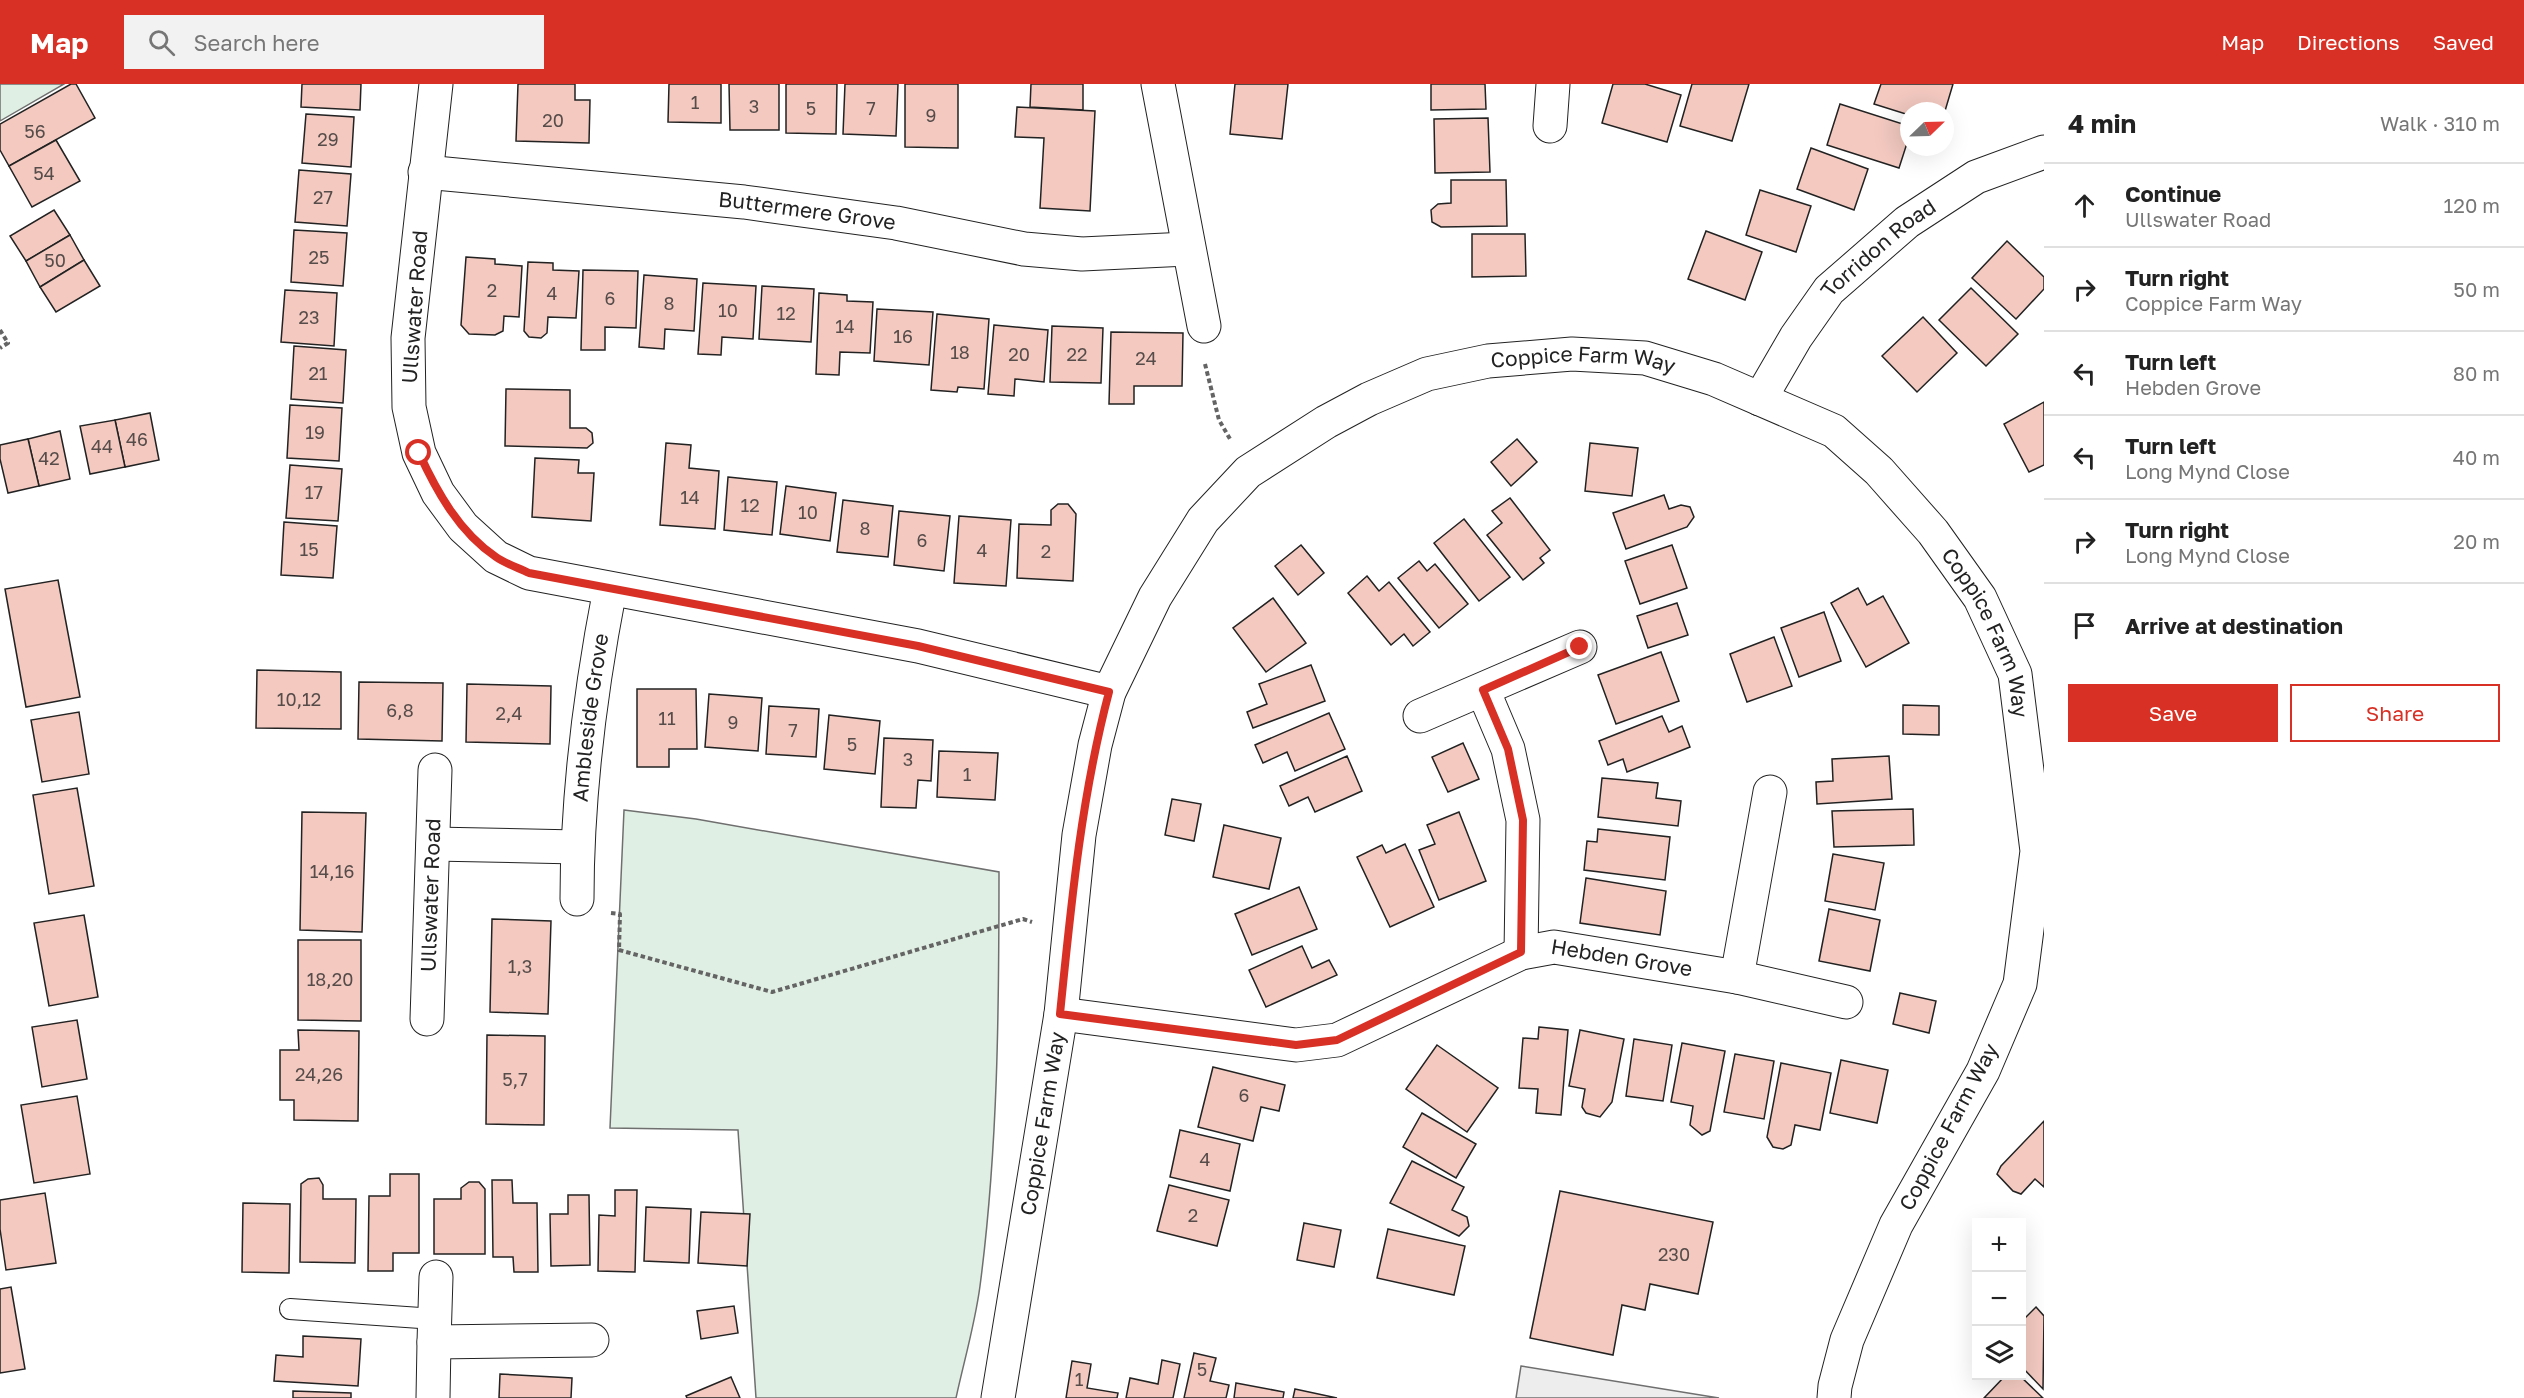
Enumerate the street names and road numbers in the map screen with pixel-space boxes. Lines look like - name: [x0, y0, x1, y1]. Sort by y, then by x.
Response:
- street label: Buttermere Grove: [717, 186, 897, 235]
- street label: Torridon Road: [1814, 193, 1940, 301]
- street label: Ullswater Road: [396, 229, 432, 384]
- street label: Coppice Farm Way: [1490, 340, 1679, 379]
- street label: Coppice Farm Way: [1936, 542, 2034, 719]
- street label: Ambleside Grove: [567, 631, 614, 803]
- street label: Ullswater Road: [415, 818, 445, 972]
- street label: Hebden Grove: [1549, 933, 1694, 981]
- street label: Coppice Farm Way: [1014, 1029, 1070, 1217]
- street label: Coppice Farm Way: [1893, 1038, 2003, 1215]

